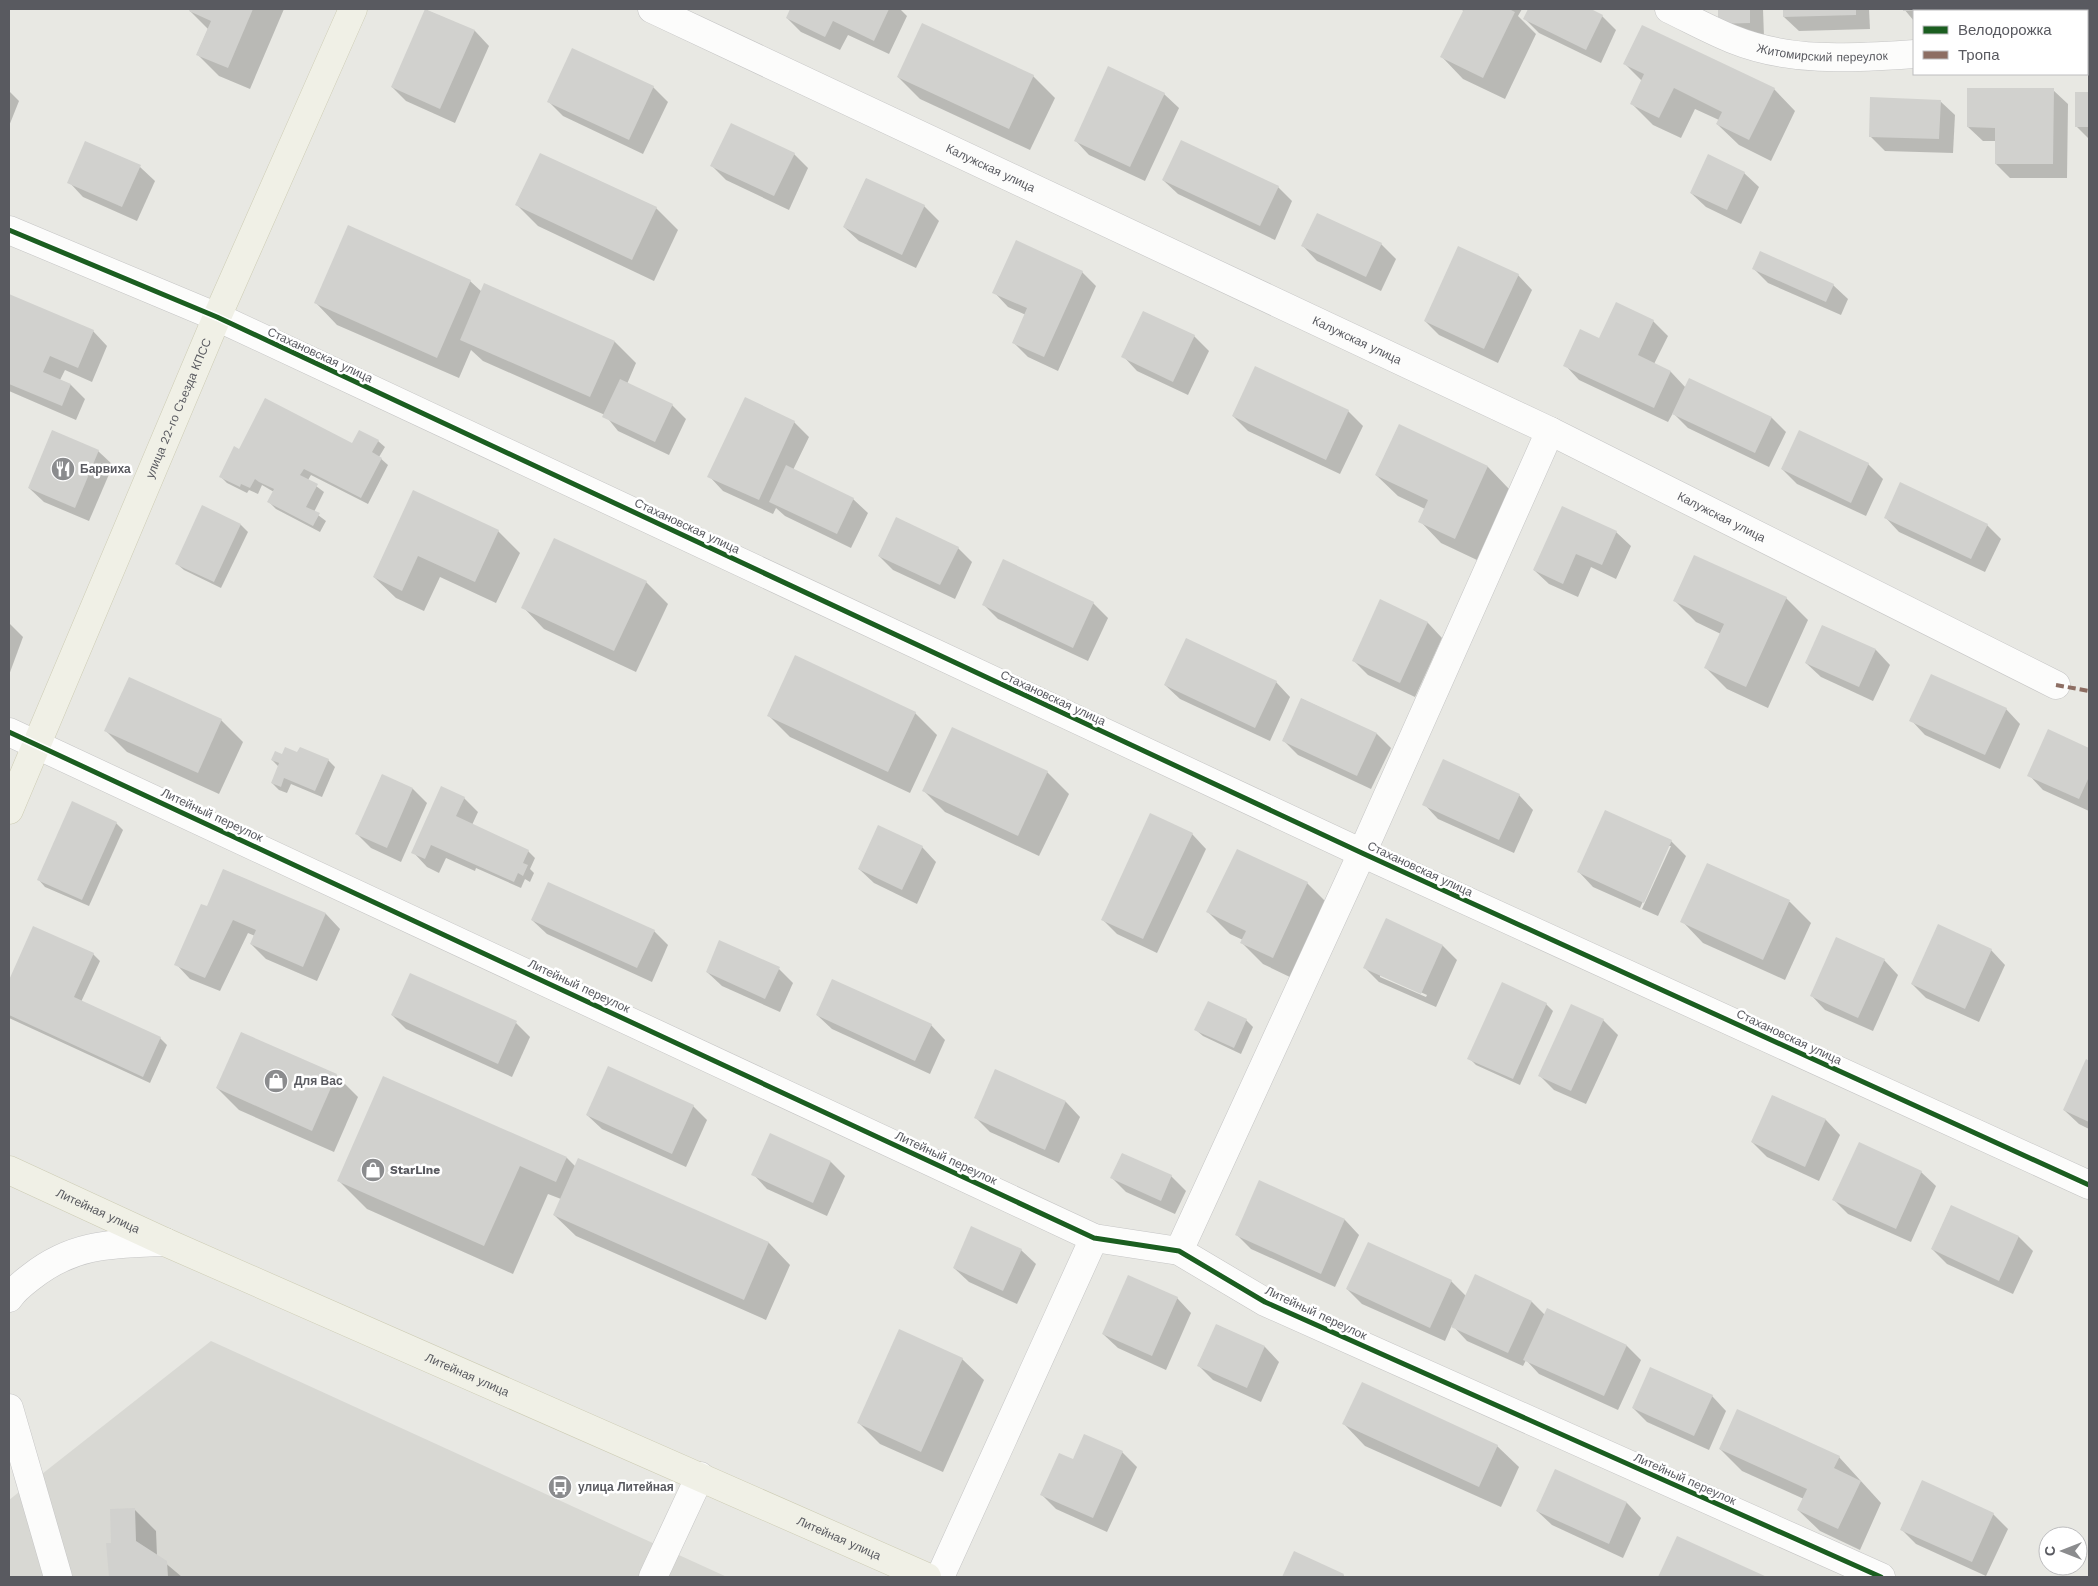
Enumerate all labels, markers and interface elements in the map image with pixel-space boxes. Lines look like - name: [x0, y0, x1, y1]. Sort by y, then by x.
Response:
- legend: [1913, 10, 2088, 75]
- text: Велодорожка: [1958, 21, 2052, 39]
- street label: Житомирский переулок: [1755, 41, 1889, 64]
- text: Тропа: [1958, 46, 2000, 64]
- street label: Калужская улица: [944, 141, 1038, 195]
- street label: Калужская улица: [1310, 313, 1404, 367]
- street label: Стахановская улица: [265, 324, 375, 386]
- street label: улица 22-го Съезда КПСС: [143, 336, 214, 480]
- restaurant icon: Барвиха: [50, 456, 76, 482]
- place label: Барвиха: [80, 462, 131, 476]
- street label: Калужская улица: [1675, 489, 1768, 545]
- street label: Стахановская улица: [632, 495, 742, 557]
- street label: Стахановская улица: [998, 667, 1108, 729]
- street label: Литейный переулок: [159, 785, 266, 845]
- street label: Стахановская улица: [1365, 838, 1475, 900]
- street label: Литейный переулок: [526, 956, 633, 1016]
- street label: Стахановская улица: [1734, 1006, 1844, 1068]
- shop icon: Для Вас: [263, 1068, 289, 1094]
- place label: Для Вас: [294, 1074, 343, 1088]
- street label: Литейный переулок: [893, 1128, 1000, 1188]
- shop icon: StarLine: [360, 1157, 386, 1183]
- place label: StarLine: [390, 1163, 440, 1177]
- street label: Литейная улица: [54, 1186, 142, 1236]
- street label: Литейный переулок: [1263, 1283, 1370, 1343]
- street label: Литейная улица: [423, 1350, 512, 1400]
- street label: Литейный переулок: [1632, 1450, 1739, 1508]
- bus stop icon: улица Литейная: [547, 1474, 573, 1500]
- place label: улица Литейная: [578, 1480, 674, 1494]
- street label: Литейная улица: [795, 1514, 883, 1563]
- north arrow: [2038, 1526, 2088, 1576]
- text: С: [2042, 1546, 2058, 1556]

